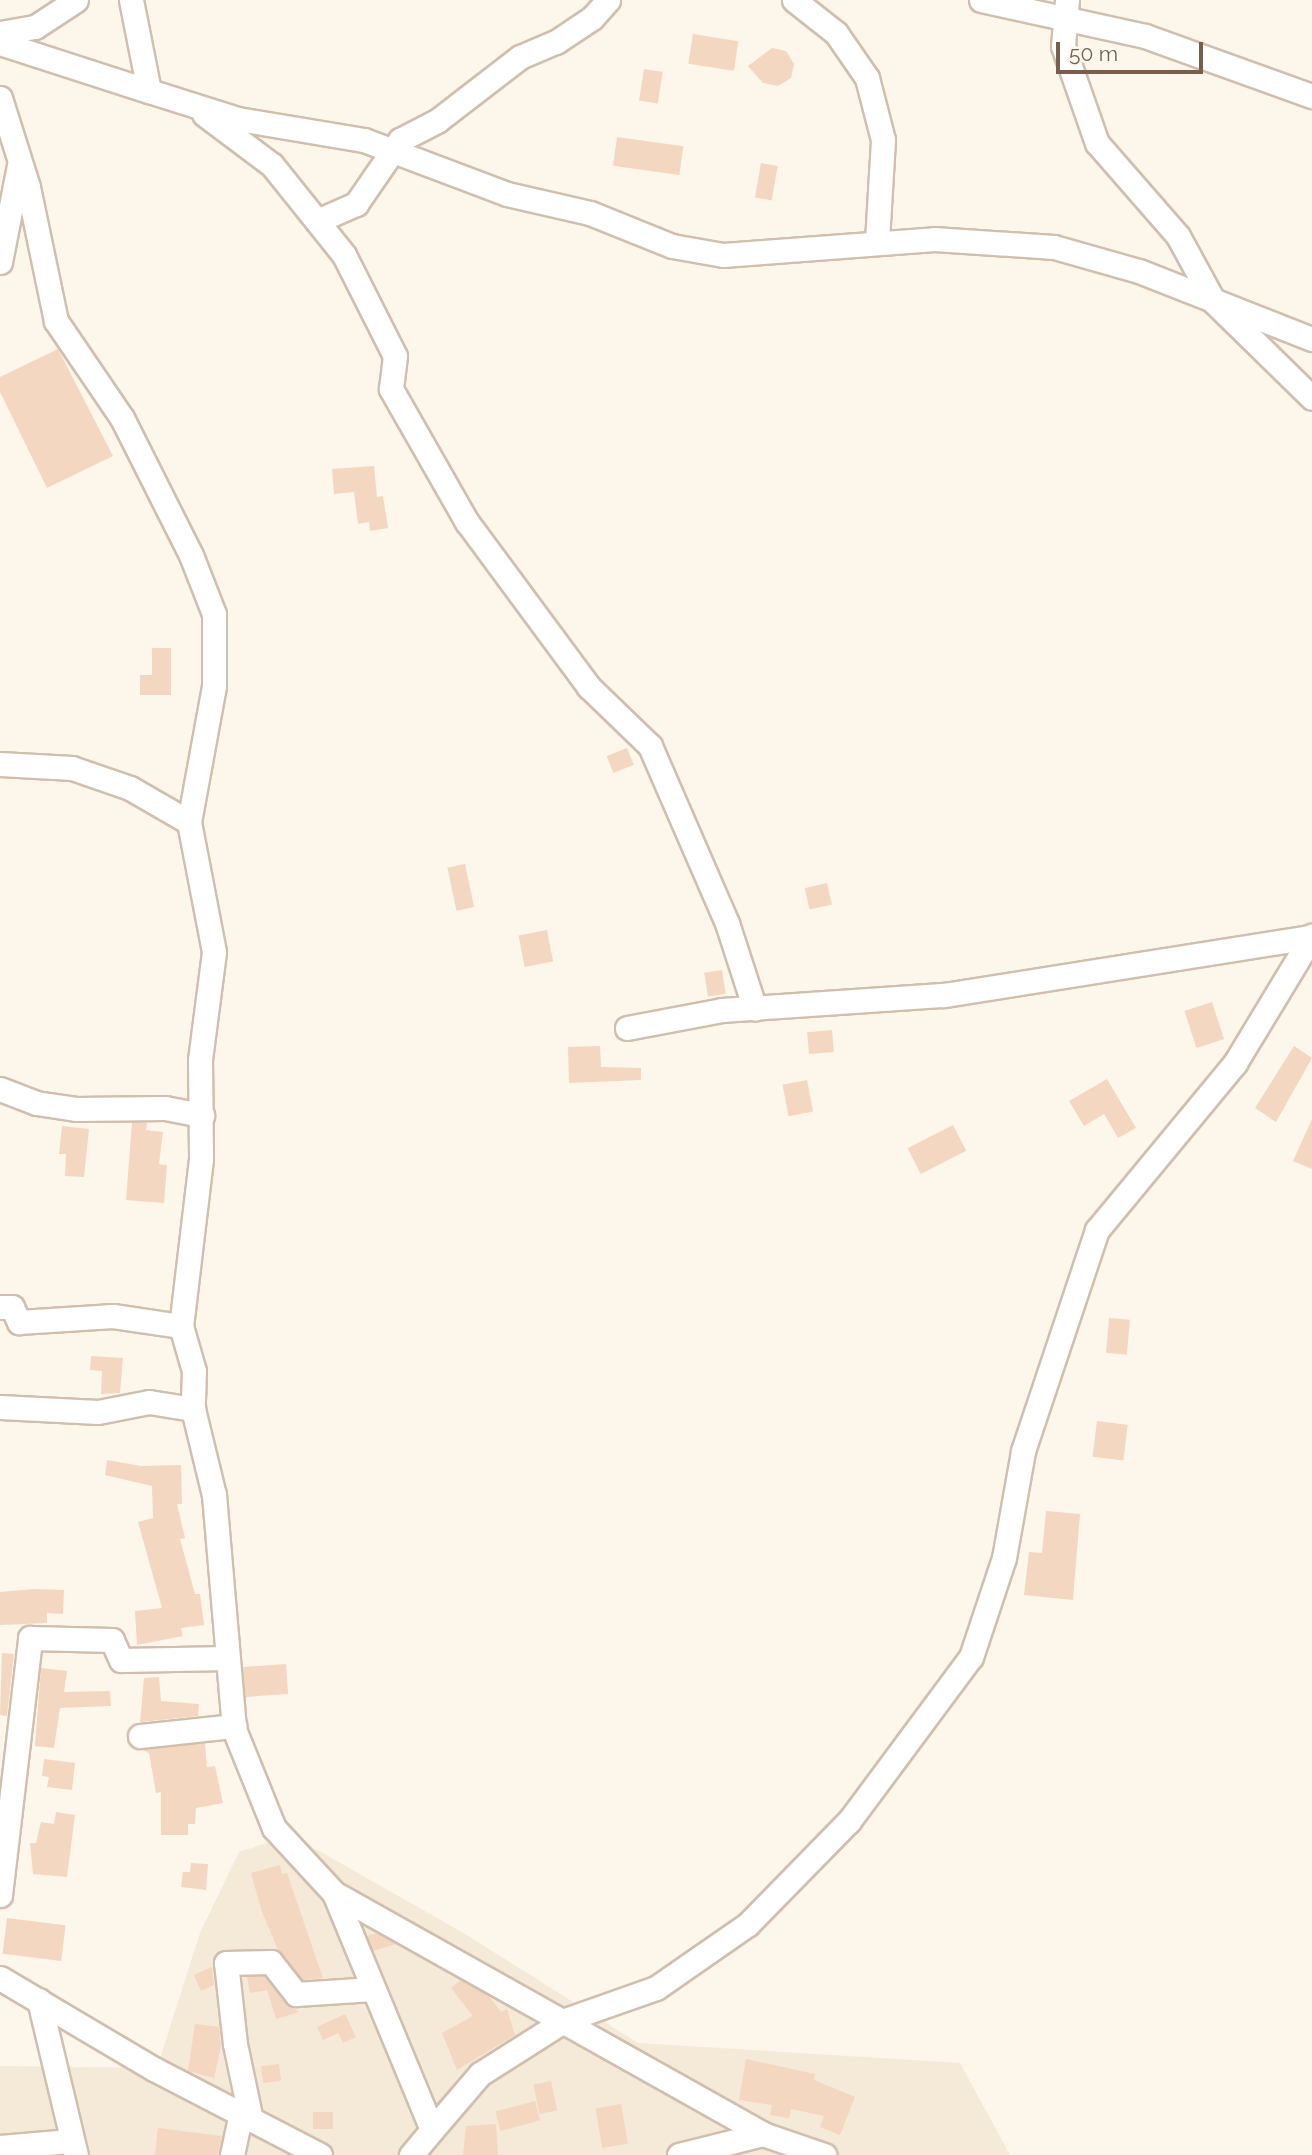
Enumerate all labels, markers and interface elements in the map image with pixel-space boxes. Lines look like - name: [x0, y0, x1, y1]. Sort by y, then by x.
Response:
- scale bar: [1060, 28, 1207, 72]
- text: 50 m: [1069, 41, 1118, 66]

